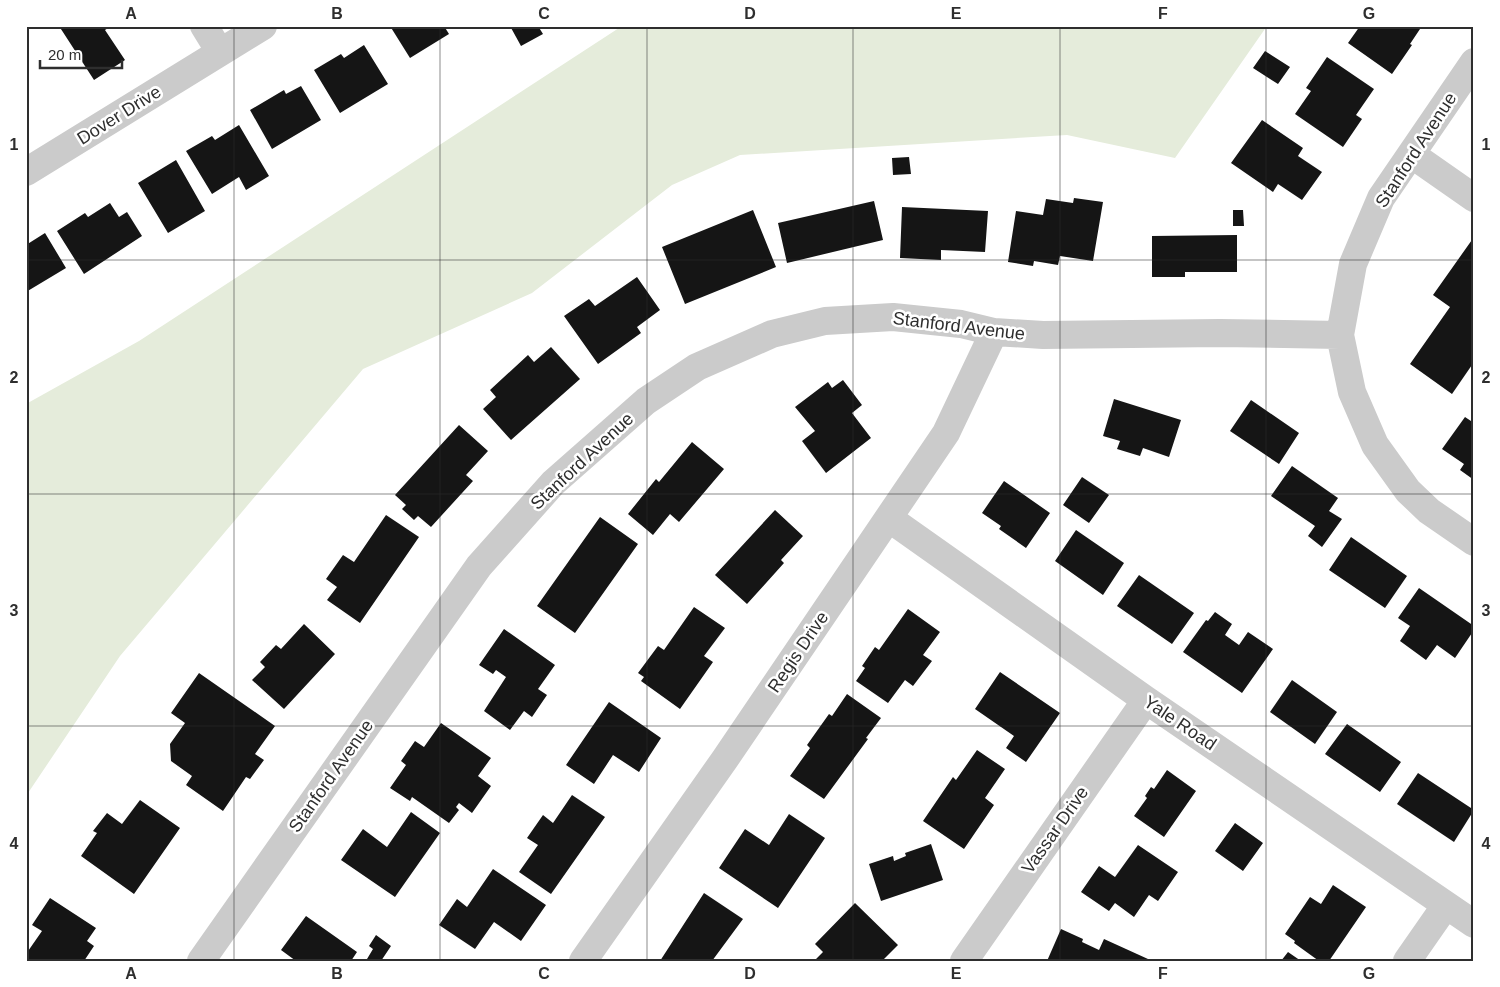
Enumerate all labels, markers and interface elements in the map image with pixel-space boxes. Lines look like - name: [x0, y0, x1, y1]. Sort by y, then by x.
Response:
- text: A: [125, 5, 137, 22]
- text: B: [331, 5, 343, 22]
- text: C: [538, 5, 550, 22]
- text: D: [744, 5, 756, 22]
- text: E: [951, 5, 962, 22]
- text: F: [1158, 5, 1168, 22]
- text: G: [1363, 5, 1375, 22]
- scale bar: [40, 38, 122, 70]
- text: 20 m: [48, 46, 81, 63]
- street label: Dover Drive: [73, 81, 165, 149]
- street label: Stanford Avenue: [1371, 89, 1461, 211]
- text: 1: [10, 136, 19, 153]
- text: 1: [1482, 136, 1491, 153]
- street label: Stanford Avenue: [892, 308, 1026, 344]
- text: 2: [10, 369, 19, 386]
- text: 2: [1482, 369, 1491, 386]
- street label: Stanford Avenue: [527, 408, 637, 514]
- text: 3: [10, 602, 19, 619]
- text: 3: [1482, 602, 1491, 619]
- street label: Regis Drive: [764, 608, 832, 696]
- street label: Yale Road: [1140, 692, 1220, 754]
- street label: Stanford Avenue: [285, 716, 377, 836]
- street label: Vassar Drive: [1018, 783, 1092, 877]
- text: 4: [10, 835, 19, 852]
- text: 4: [1482, 835, 1491, 852]
- text: A: [125, 965, 137, 982]
- text: B: [331, 965, 343, 982]
- text: C: [538, 965, 550, 982]
- text: D: [744, 965, 756, 982]
- text: E: [951, 965, 962, 982]
- text: F: [1158, 965, 1168, 982]
- text: G: [1363, 965, 1375, 982]

